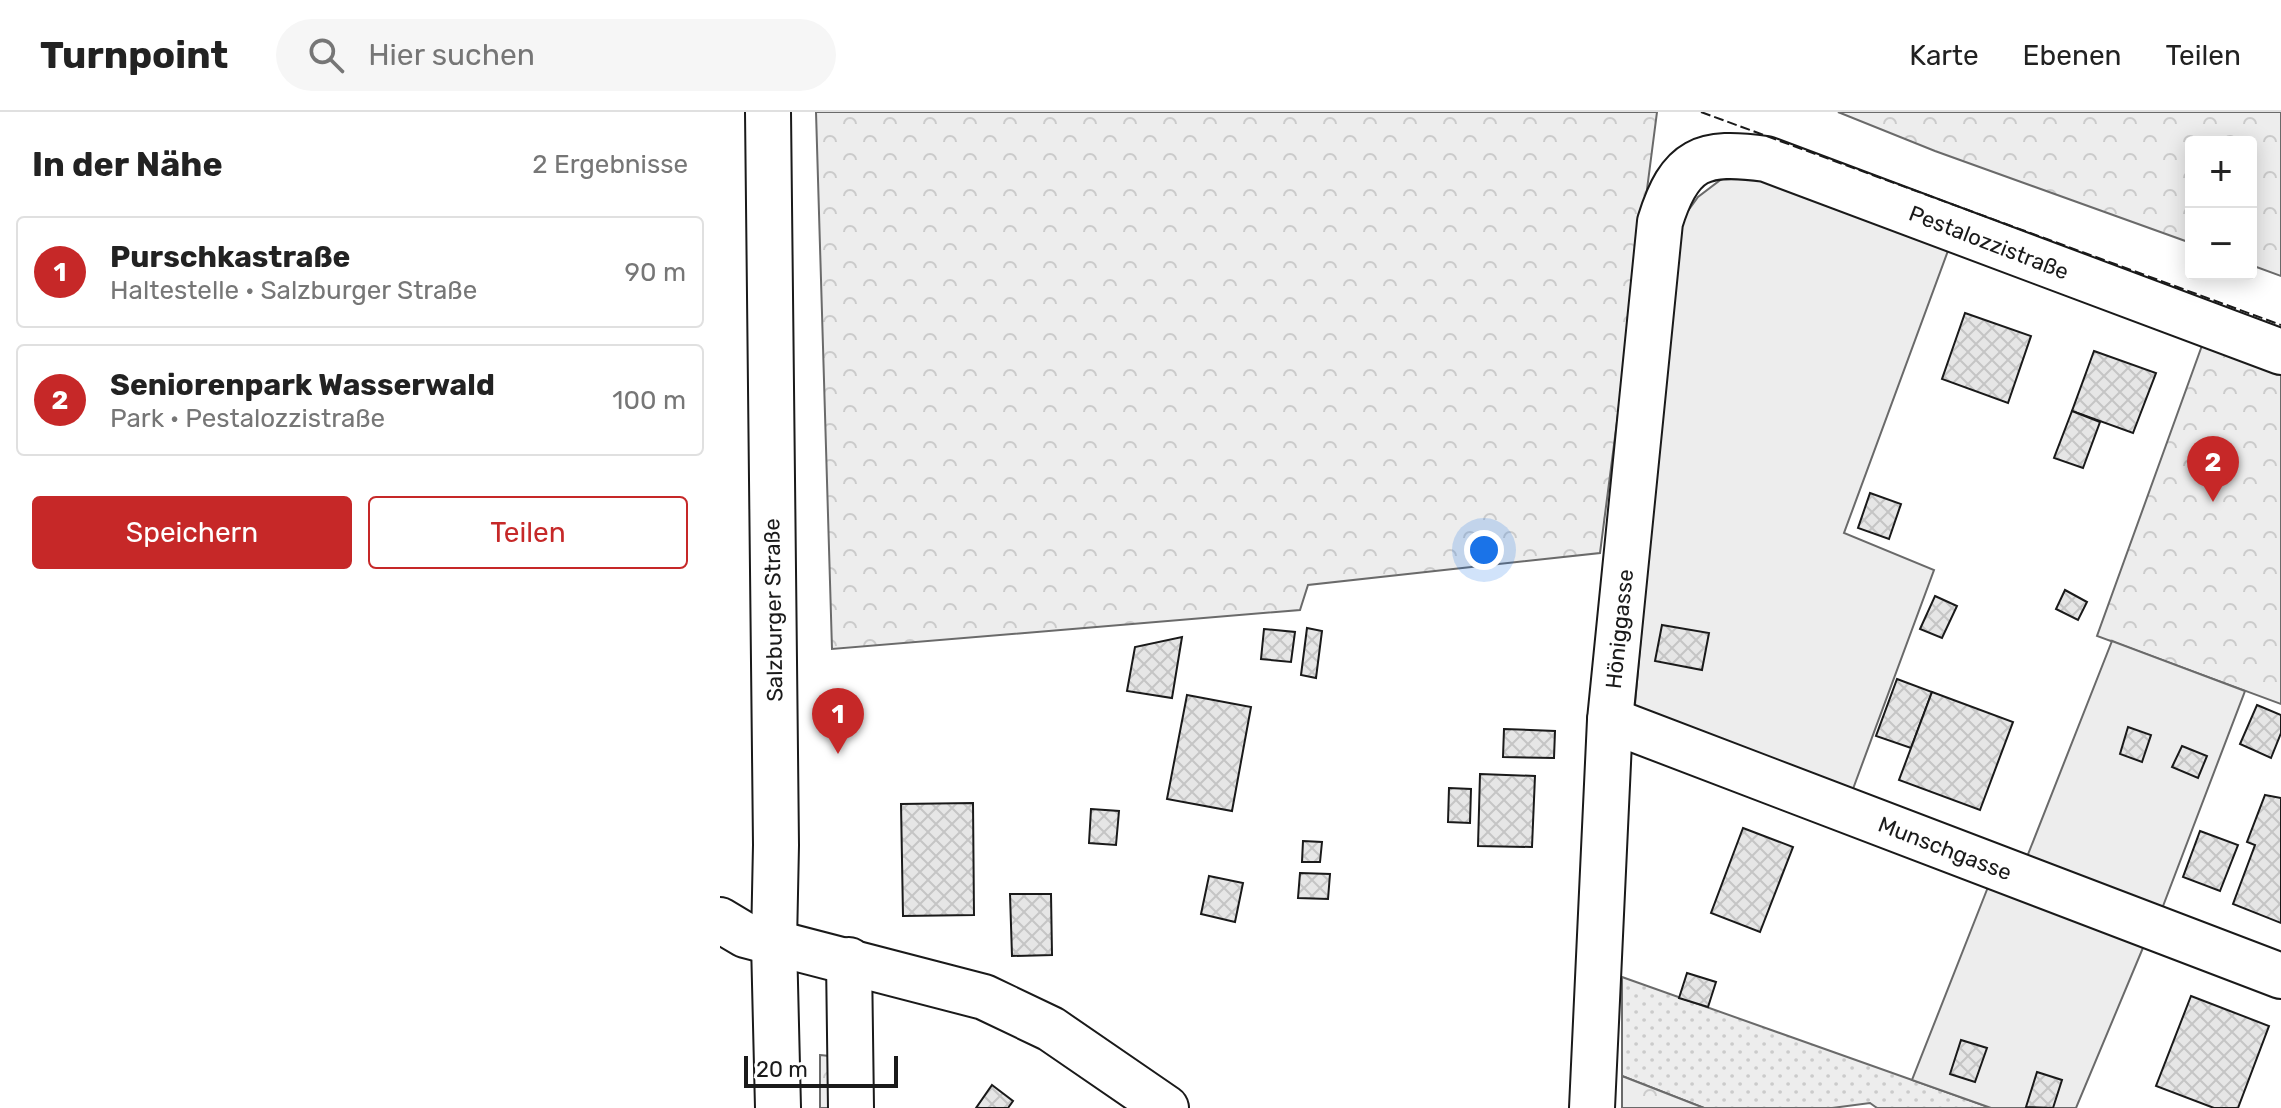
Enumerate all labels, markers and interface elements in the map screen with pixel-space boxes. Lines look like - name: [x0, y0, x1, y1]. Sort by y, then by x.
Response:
- search box: [276, 19, 836, 91]
- text: Turnpoint: [40, 32, 228, 78]
- icon: search: [304, 33, 348, 77]
- text: Hier suchen: [368, 37, 535, 73]
- text: Karte: [1909, 39, 1979, 72]
- text: Ebenen: [2023, 39, 2122, 72]
- text: Teilen: [2166, 39, 2241, 72]
- map controls: [2185, 136, 2257, 280]
- button: +: [2185, 136, 2257, 208]
- text: In der Nähe: [32, 144, 223, 185]
- text: 2 Ergebnisse: [532, 149, 688, 180]
- street label: Pestalozzistraße: [1905, 200, 2073, 285]
- button: −: [2185, 208, 2257, 280]
- text: Purschkastraße: [110, 239, 350, 275]
- text: 1: [54, 257, 66, 288]
- text: 90 m: [625, 257, 686, 288]
- text: Haltestelle · Salzburger Straße: [110, 275, 477, 306]
- text: Seniorenpark Wasserwald: [110, 367, 495, 403]
- text: 2: [52, 385, 68, 416]
- text: 100 m: [612, 385, 686, 416]
- text: Park · Pestalozzistraße: [110, 403, 385, 434]
- pin: 2: [2187, 436, 2239, 502]
- button: Speichern: [32, 496, 352, 569]
- button: Teilen: [368, 496, 688, 569]
- street label: Salzburger Straße: [758, 518, 789, 702]
- your location: [1464, 530, 1504, 570]
- street label: Höniggasse: [1600, 568, 1639, 690]
- pin: 1: [812, 688, 864, 754]
- street label: Munschgasse: [1874, 811, 2015, 886]
- scale bar: [744, 1052, 898, 1088]
- text: 20 m: [756, 1056, 808, 1083]

